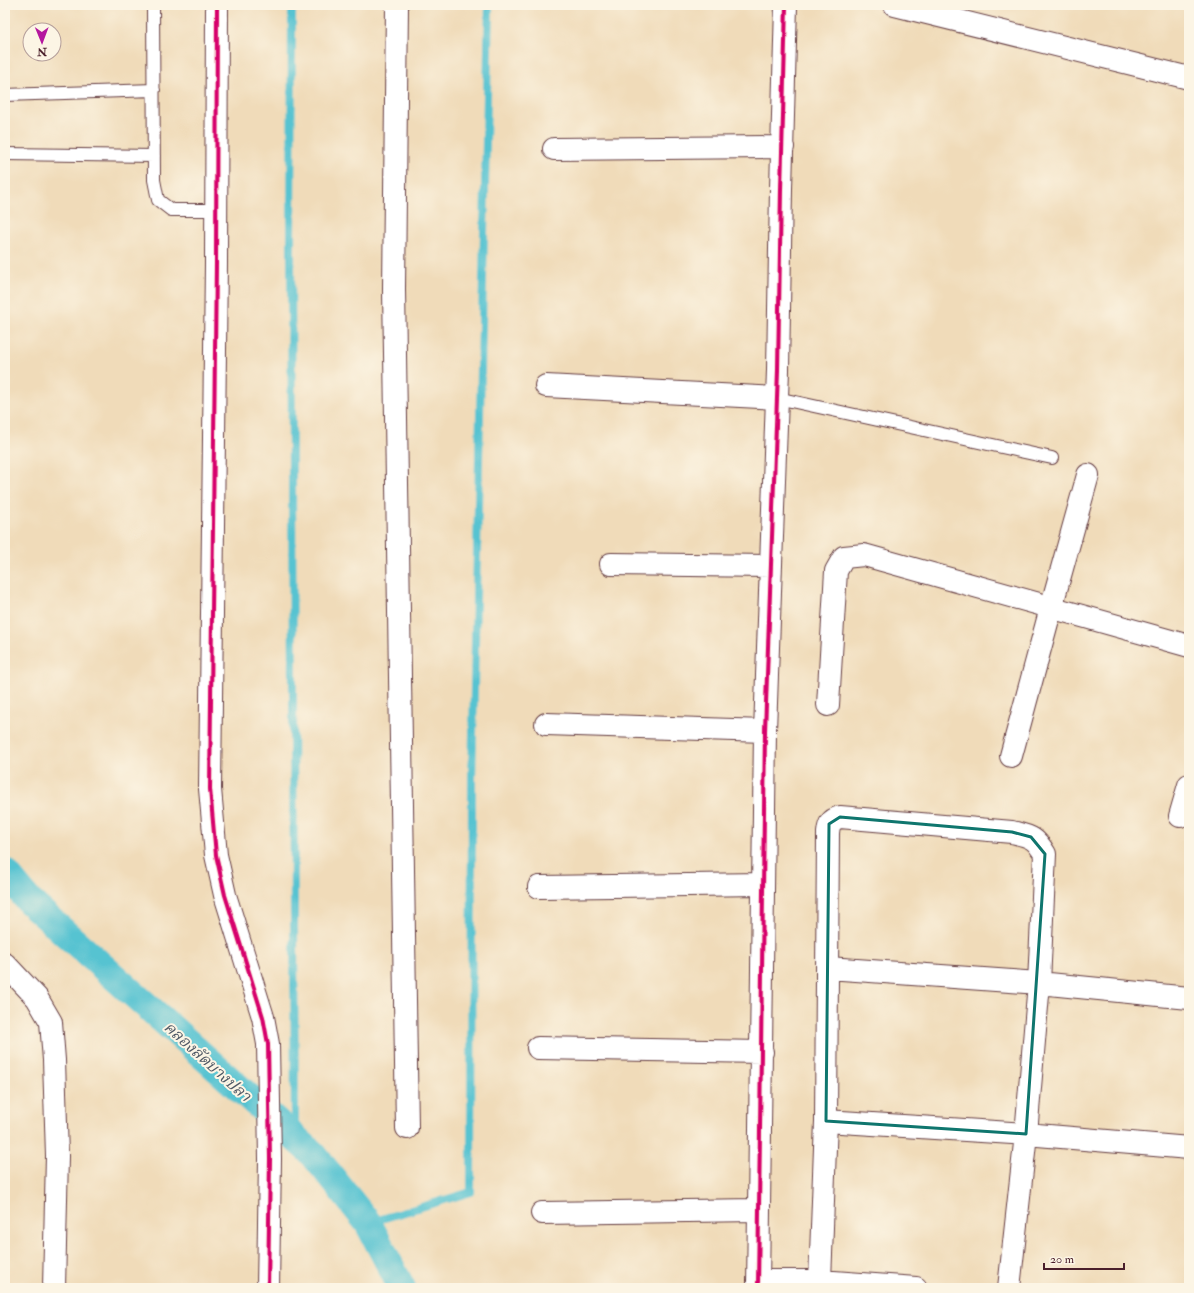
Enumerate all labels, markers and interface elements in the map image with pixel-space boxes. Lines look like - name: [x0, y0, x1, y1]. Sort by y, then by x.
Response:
- north arrow: [22, 22, 62, 62]
- text: N: [36, 45, 48, 58]
- water label: คลองลัดบางปลา: [160, 1017, 256, 1107]
- scale bar: [1044, 1245, 1124, 1271]
- text: 20 m: [1050, 1252, 1075, 1267]

